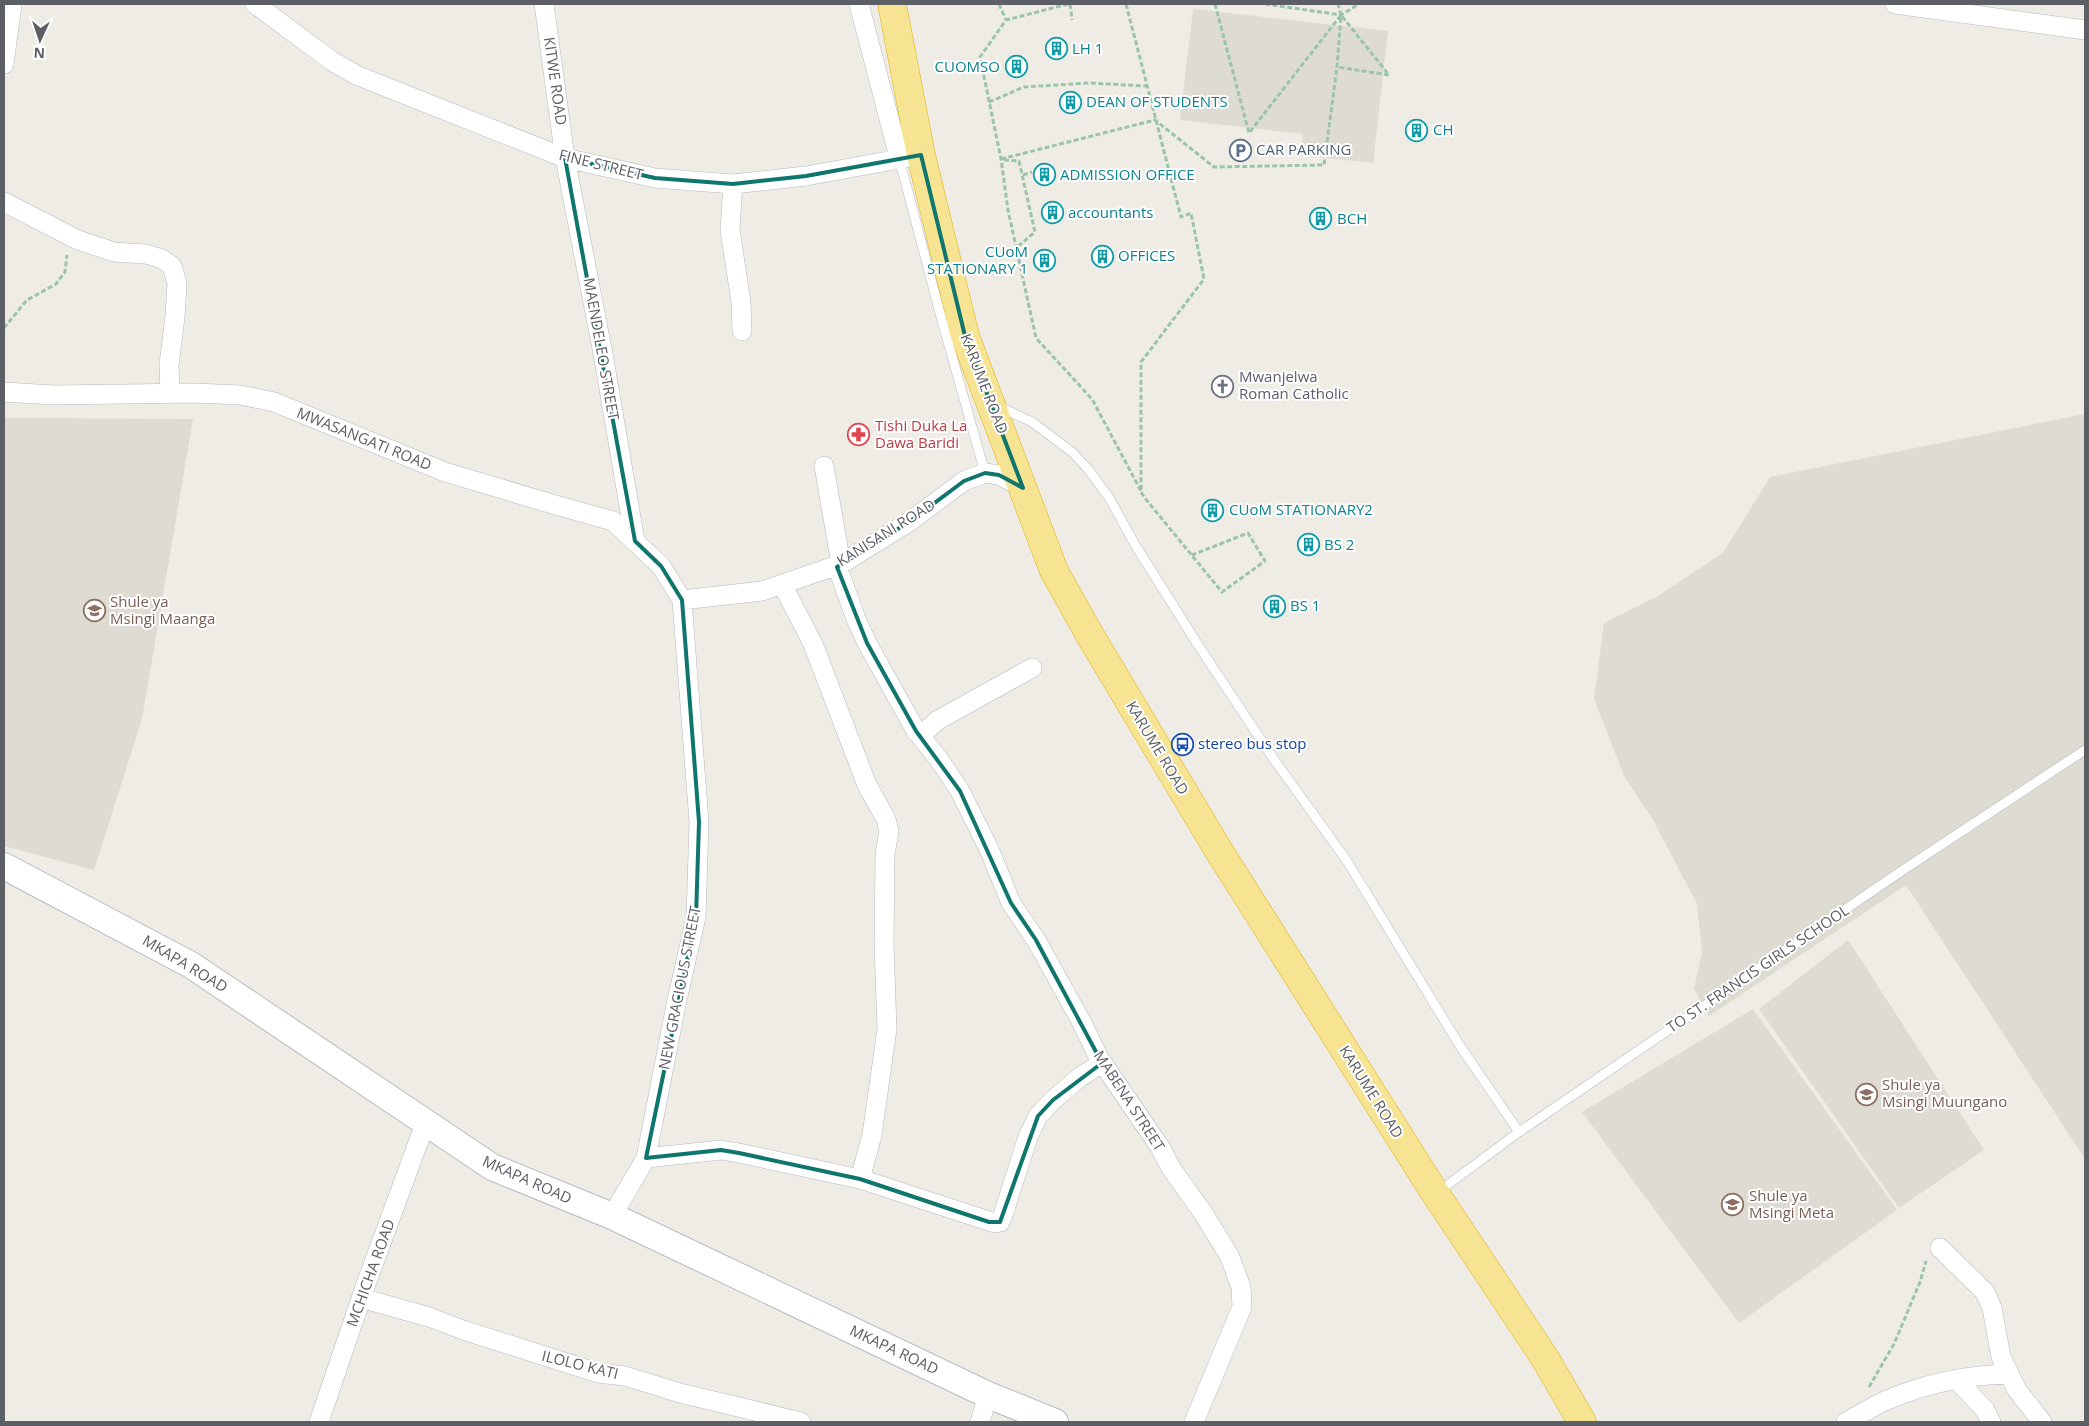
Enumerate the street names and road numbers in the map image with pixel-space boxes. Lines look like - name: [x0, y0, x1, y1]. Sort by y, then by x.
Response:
- street label: KITWE ROAD: [540, 35, 572, 126]
- street label: FINE STREET: [557, 144, 646, 184]
- street label: MAENDELEO STREET: [580, 276, 624, 422]
- street label: KARUME ROAD: [957, 331, 1013, 437]
- street label: MWASANGATI ROAD: [294, 402, 435, 474]
- street label: KANISANI ROAD: [832, 494, 938, 570]
- street label: KARUME ROAD: [1122, 697, 1194, 798]
- street label: TO ST. FRANCIS GIRLS SCHOOL: [1662, 899, 1853, 1037]
- street label: NEW GRACIOUS STREET: [653, 904, 705, 1071]
- street label: MKAPA ROAD: [139, 930, 232, 996]
- street label: KARUME ROAD: [1335, 1041, 1408, 1142]
- street label: MABENA STREET: [1090, 1046, 1170, 1155]
- street label: MKAPA ROAD: [480, 1150, 575, 1208]
- street label: MCHICHA ROAD: [341, 1216, 399, 1329]
- street label: MKAPA ROAD: [847, 1320, 942, 1378]
- street label: ILOLO KATI: [540, 1345, 621, 1383]

